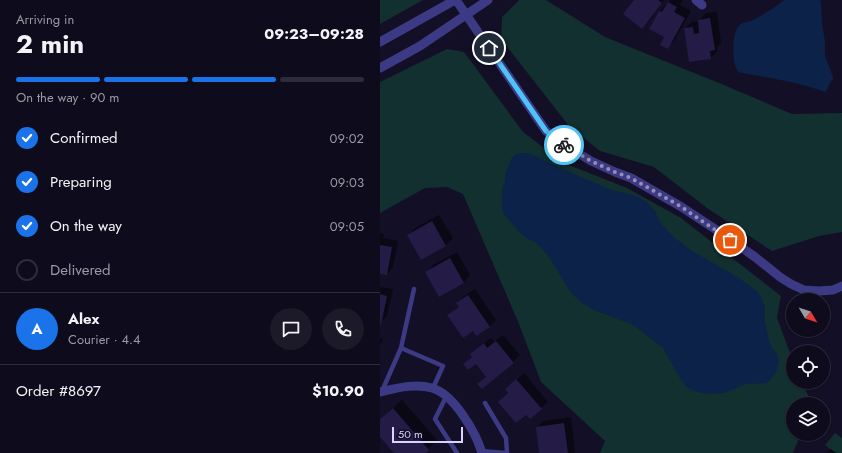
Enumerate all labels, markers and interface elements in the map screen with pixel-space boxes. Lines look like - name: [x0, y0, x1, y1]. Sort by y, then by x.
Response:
- text: Arriving in: [16, 10, 74, 29]
- text: 09:23–09:28: [264, 23, 364, 45]
- text: 2 min: [16, 25, 84, 63]
- pin: [472, 31, 506, 65]
- icon: home: [478, 37, 500, 59]
- text: On the way · 90 m: [16, 88, 119, 107]
- courier: [544, 125, 584, 165]
- icon: check: [16, 127, 38, 149]
- text: Confirmed: [50, 127, 118, 149]
- text: 09:02: [330, 129, 364, 148]
- icon: bike: [553, 134, 575, 156]
- icon: check: [16, 171, 38, 193]
- text: Preparing: [50, 171, 112, 193]
- text: 09:03: [330, 173, 364, 192]
- icon: check: [16, 215, 38, 237]
- text: On the way: [50, 215, 122, 237]
- text: 09:05: [330, 217, 364, 236]
- pin: [713, 223, 747, 257]
- icon: bag: [719, 229, 741, 251]
- text: Delivered: [50, 259, 111, 281]
- north arrow: [786, 293, 830, 337]
- map controls: [786, 293, 830, 441]
- text: Alex: [68, 308, 99, 330]
- button: chat: [270, 308, 312, 350]
- button: phone: [322, 308, 364, 350]
- text: A: [31, 318, 43, 340]
- text: Courier · 4.4: [68, 330, 141, 349]
- button: locate: [786, 345, 830, 389]
- text: Order #8697: [16, 380, 101, 402]
- text: $10.90: [312, 380, 364, 402]
- button: layers: [786, 397, 830, 441]
- scale bar: [392, 425, 463, 444]
- text: 50 m: [398, 426, 423, 442]

